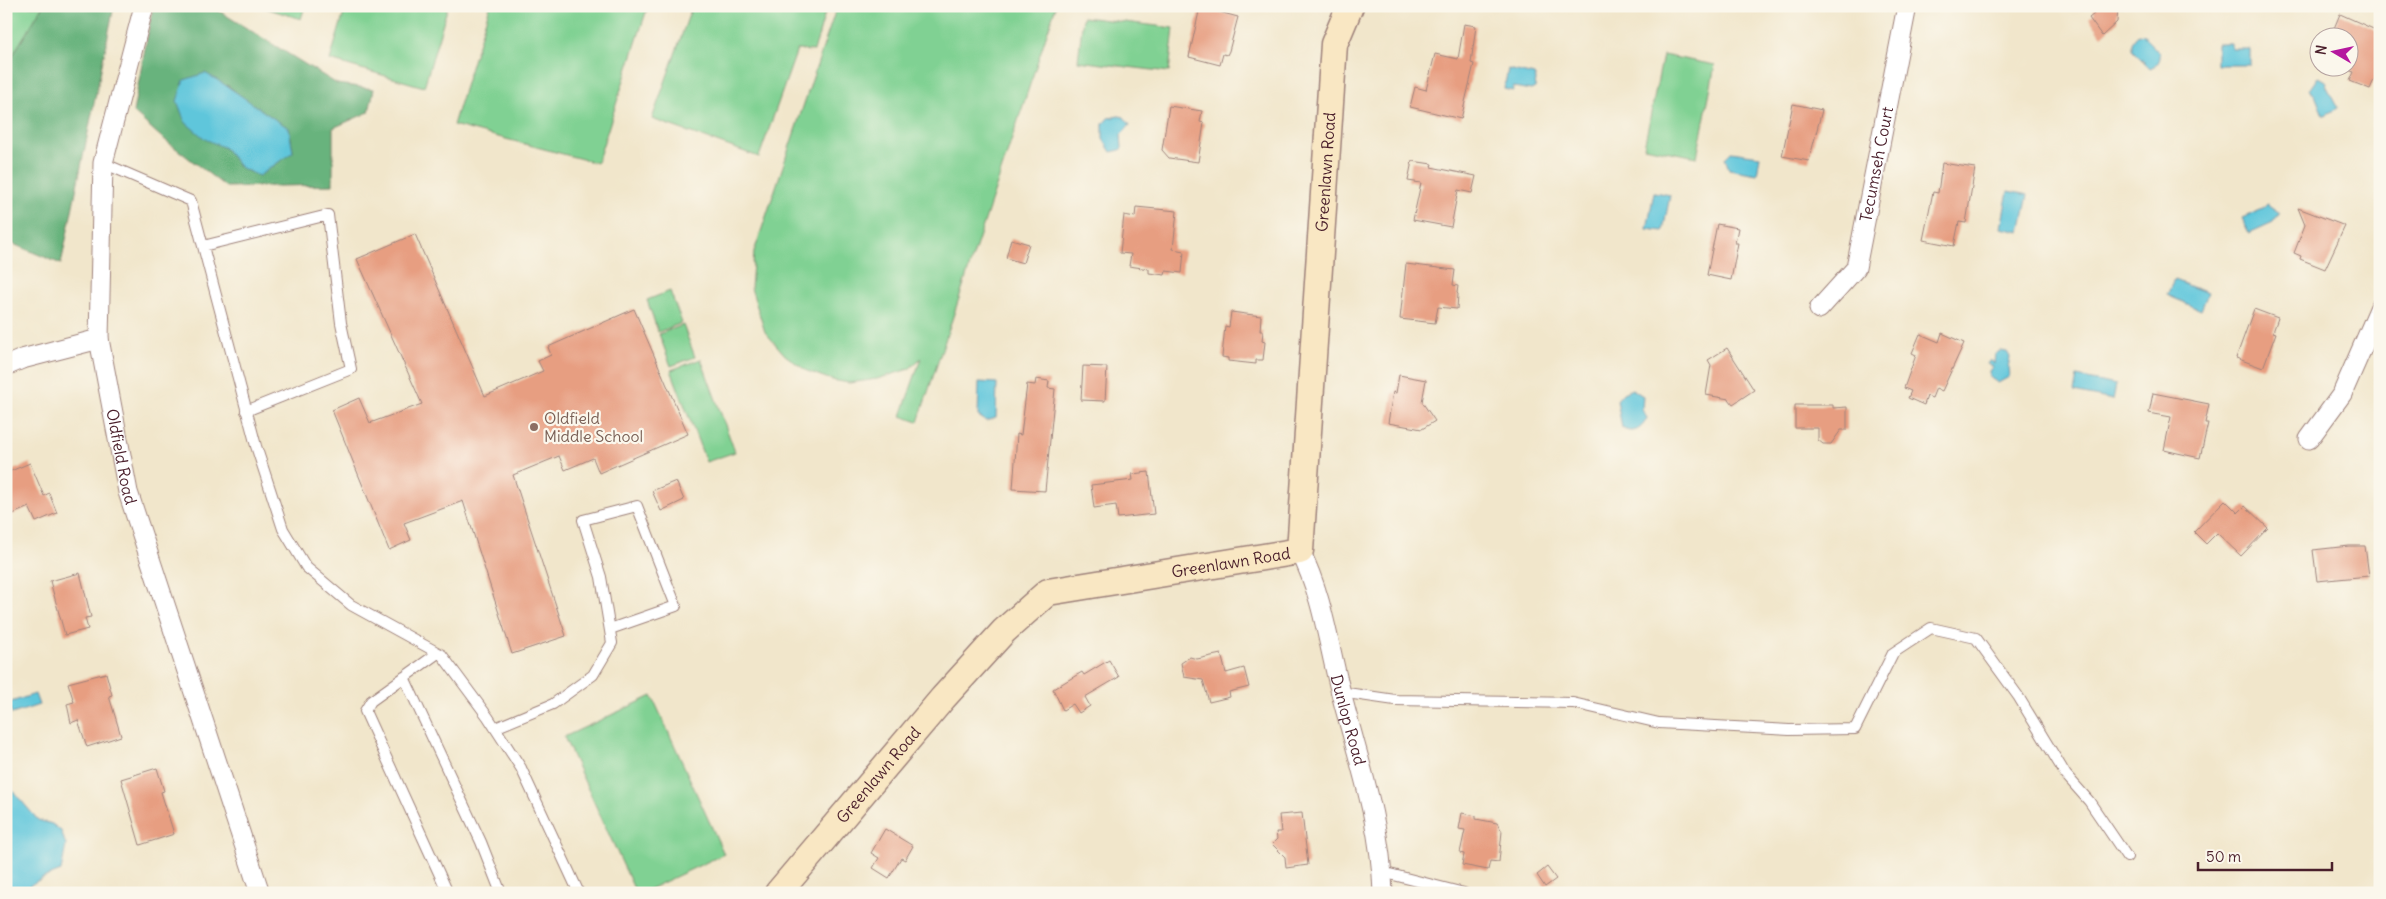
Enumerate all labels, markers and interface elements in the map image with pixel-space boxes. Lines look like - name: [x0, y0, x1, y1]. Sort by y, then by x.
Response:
- north arrow: [2308, 28, 2358, 78]
- text: N: [2312, 44, 2331, 56]
- street label: Tecumseh Court: [1855, 104, 1897, 224]
- street label: Greenlawn Road: [1311, 111, 1339, 233]
- street label: Oldfield Road: [102, 407, 141, 507]
- place label: Oldfield Middle School: [544, 408, 643, 446]
- marker: Oldfield Middle School: [528, 421, 540, 433]
- street label: Greenlawn Road: [1170, 543, 1292, 582]
- street label: Dunlop Road: [1327, 672, 1370, 767]
- street label: Greenlawn Road: [832, 722, 925, 827]
- scale bar: [2198, 839, 2332, 871]
- text: 50 m: [2206, 847, 2241, 866]

